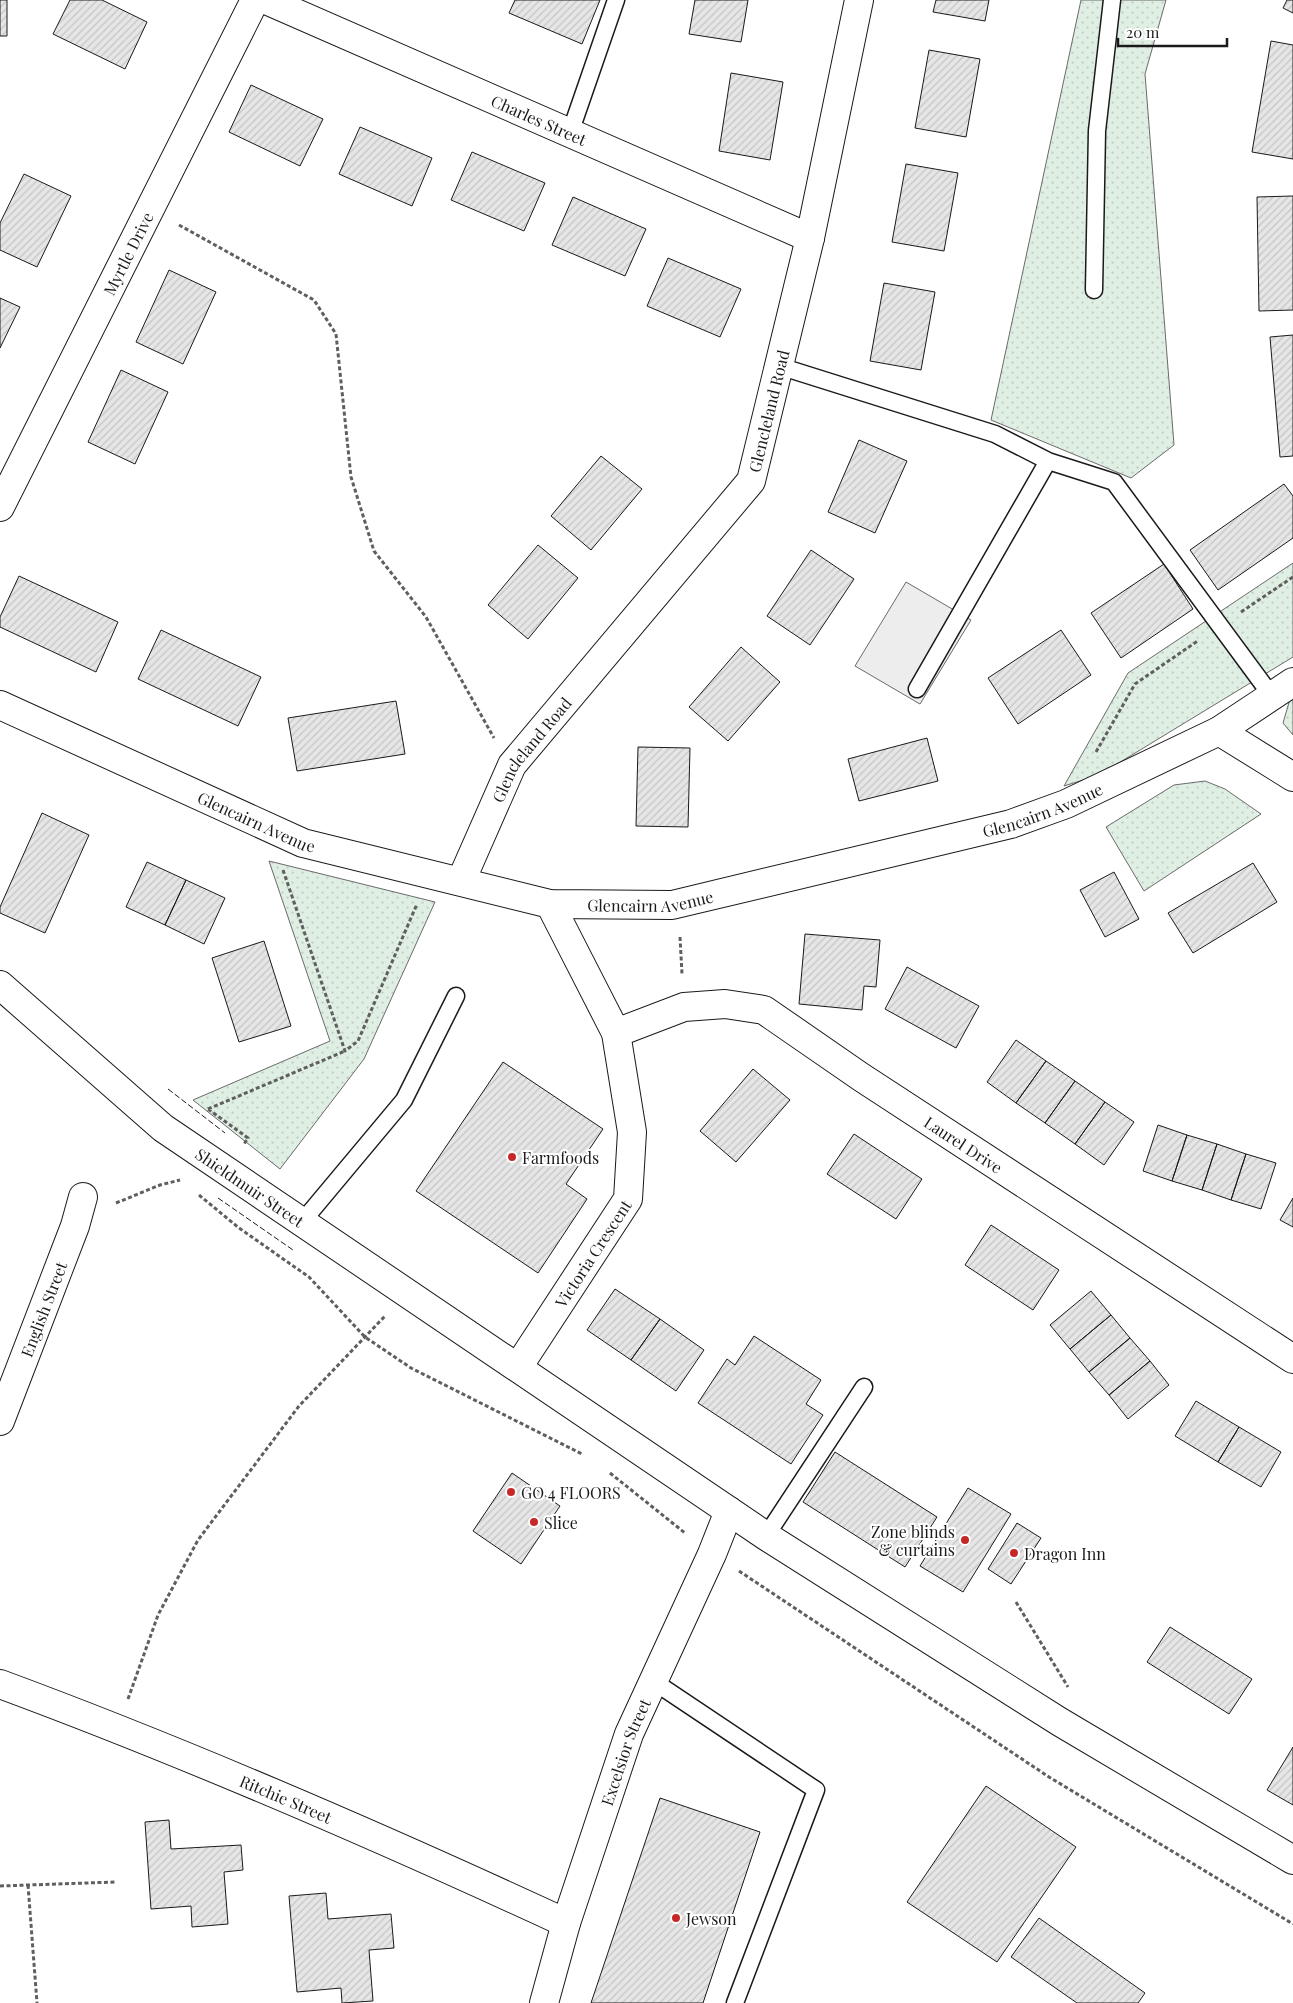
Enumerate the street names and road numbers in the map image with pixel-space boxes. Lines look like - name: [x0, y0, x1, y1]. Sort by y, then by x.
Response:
- street label: Charles Street: [488, 89, 590, 150]
- street label: Myrtle Drive: [98, 208, 157, 298]
- street label: Glencleland Road: [743, 348, 793, 474]
- street label: Glencleland Road: [487, 692, 575, 805]
- street label: Glencairn Avenue: [980, 778, 1106, 841]
- street label: Glencairn Avenue: [195, 786, 318, 856]
- street label: Glencairn Avenue: [587, 885, 715, 916]
- street label: Laurel Drive: [921, 1111, 1007, 1177]
- street label: Shieldmuir Street: [192, 1143, 309, 1231]
- street label: Victoria Crescent: [549, 1195, 636, 1312]
- street label: English Street: [15, 1258, 71, 1360]
- street label: Excelsior Street: [595, 1695, 655, 1808]
- street label: Ritchie Street: [237, 1770, 335, 1827]

